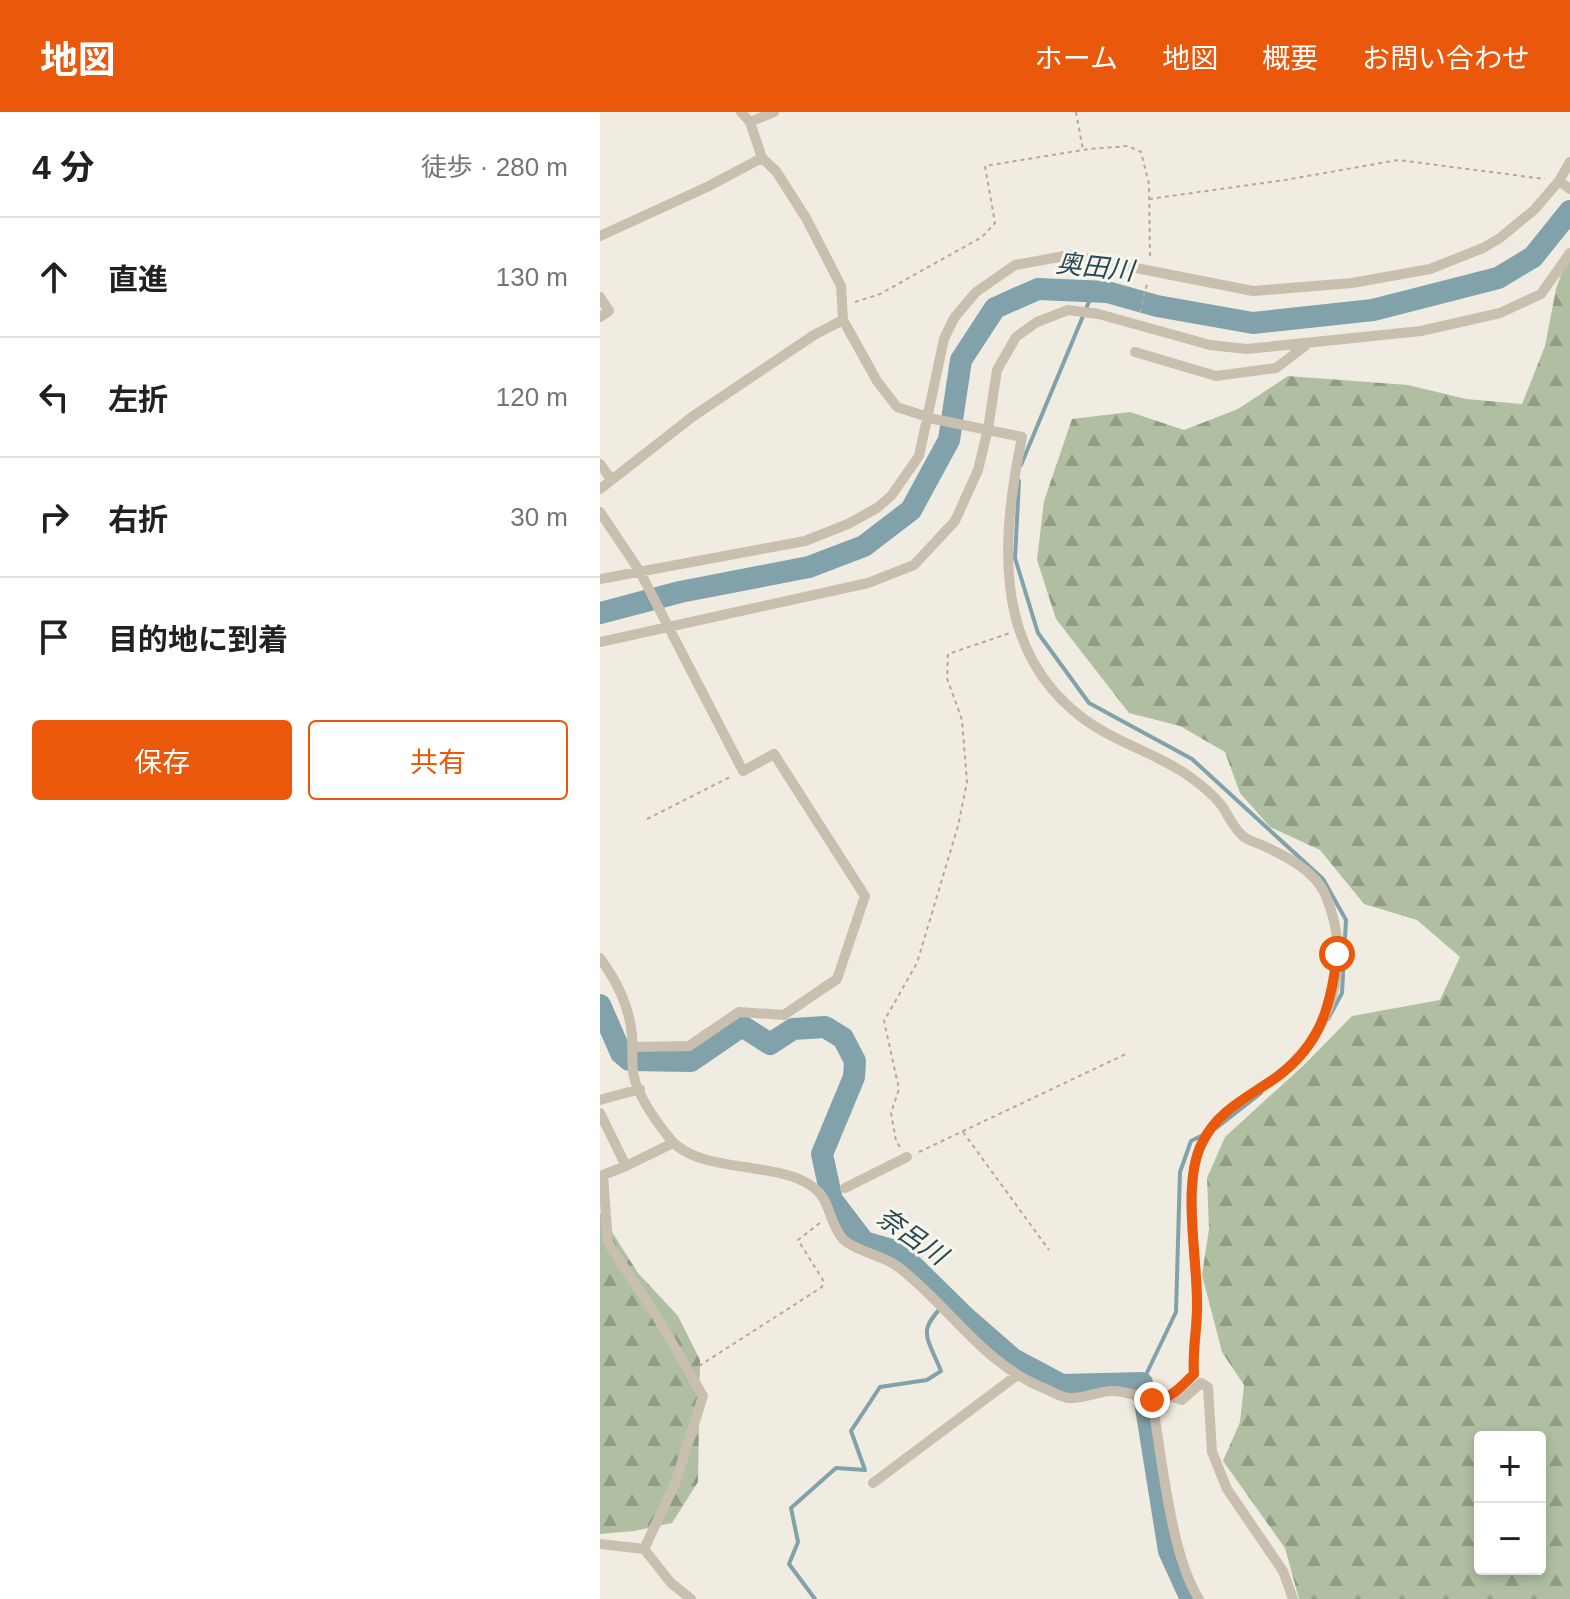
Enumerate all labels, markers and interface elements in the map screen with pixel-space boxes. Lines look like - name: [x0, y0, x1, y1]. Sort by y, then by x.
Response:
- text: 地図: [40, 39, 116, 81]
- text: ホーム: [1035, 43, 1118, 74]
- text: 地図: [1162, 43, 1218, 74]
- text: 概要: [1262, 43, 1318, 74]
- text: お問い合わせ: [1362, 43, 1530, 74]
- text: 4 分: [32, 148, 94, 186]
- text: 徒歩 · 280 m: [421, 152, 568, 182]
- water label: 奥田川: [1055, 248, 1138, 286]
- icon: ahead: [32, 255, 76, 299]
- text: 130 m: [496, 262, 568, 292]
- text: 直進: [108, 263, 168, 296]
- icon: left: [32, 375, 76, 419]
- text: 120 m: [496, 382, 568, 412]
- text: 左折: [108, 383, 168, 416]
- icon: right: [32, 495, 76, 539]
- text: 30 m: [510, 502, 568, 532]
- text: 右折: [108, 503, 168, 536]
- icon: arrive: [32, 615, 76, 659]
- text: 目的地に到着: [108, 623, 288, 656]
- button: 保存: [32, 720, 292, 800]
- button: 共有: [308, 720, 568, 800]
- route start: [1319, 936, 1355, 972]
- water label: 奈呂川: [871, 1201, 955, 1272]
- route end: [1134, 1382, 1170, 1418]
- map controls: [1474, 1431, 1546, 1575]
- button: +: [1474, 1431, 1546, 1503]
- button: −: [1474, 1503, 1546, 1575]

